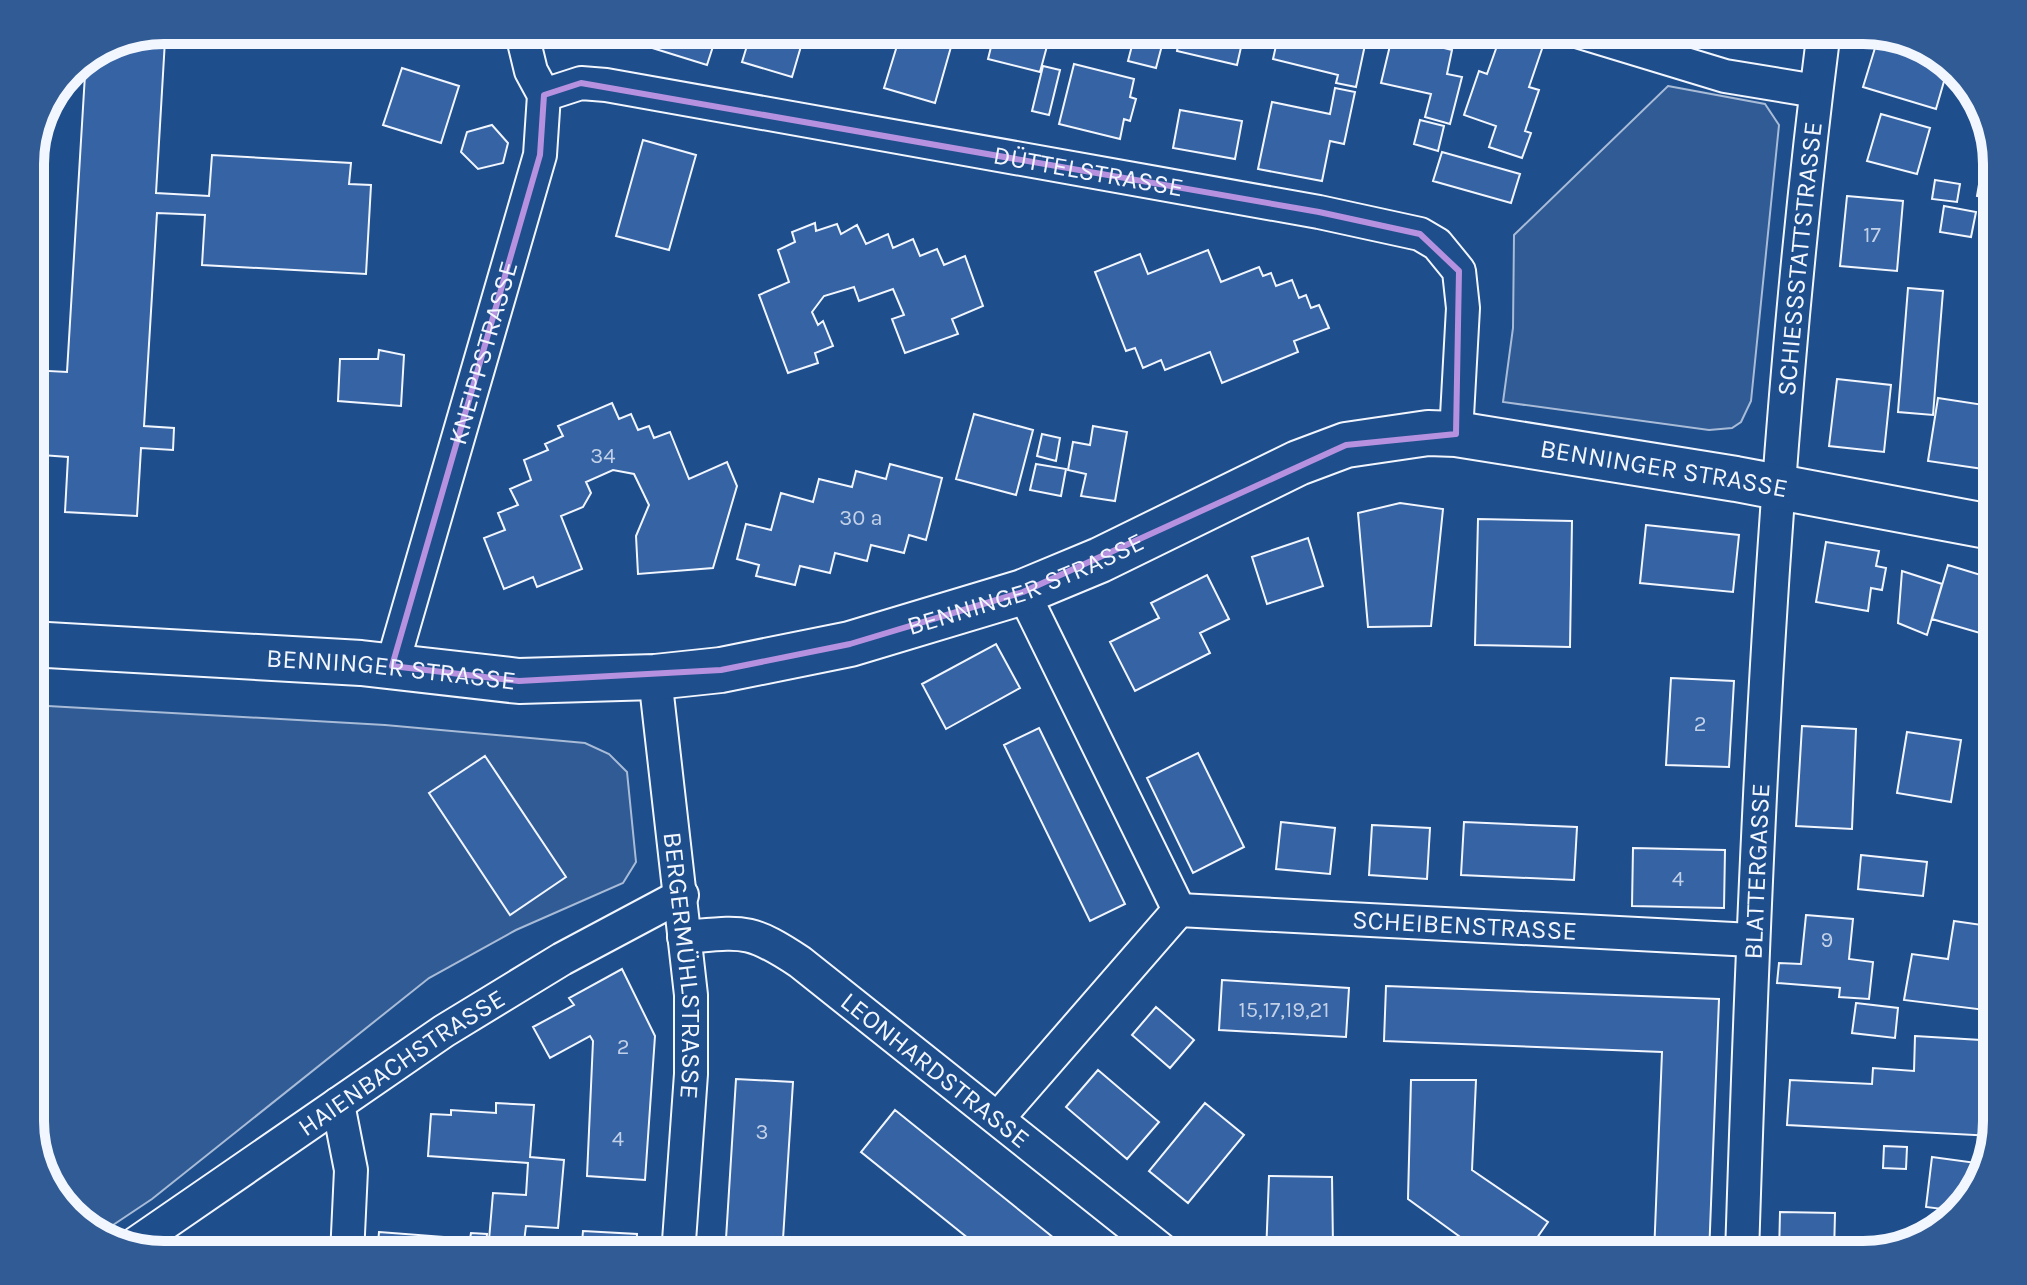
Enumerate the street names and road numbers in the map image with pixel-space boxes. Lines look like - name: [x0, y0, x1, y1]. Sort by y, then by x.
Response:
- street label: SCHIESSSTATTSTRASSE: [1771, 120, 1829, 397]
- street label: DÜTTELSTRASSE: [991, 139, 1186, 204]
- street label: KNEIPPSTRASSE: [442, 257, 524, 449]
- street label: BENNINGER STRASSE: [1538, 433, 1790, 504]
- street label: BENNINGER STRASSE: [903, 526, 1149, 642]
- street label: BENNINGER STRASSE: [265, 643, 517, 697]
- street label: BLATTERGASSE: [1738, 782, 1777, 960]
- street label: BERGERMÜHLSTRASSE: [657, 830, 706, 1100]
- street label: SCHEIBENSTRASSE: [1351, 904, 1578, 947]
- street label: HAIENBACHSTRASSE: [292, 983, 511, 1143]
- street label: LEONHARDSTRASSE: [834, 986, 1036, 1155]

